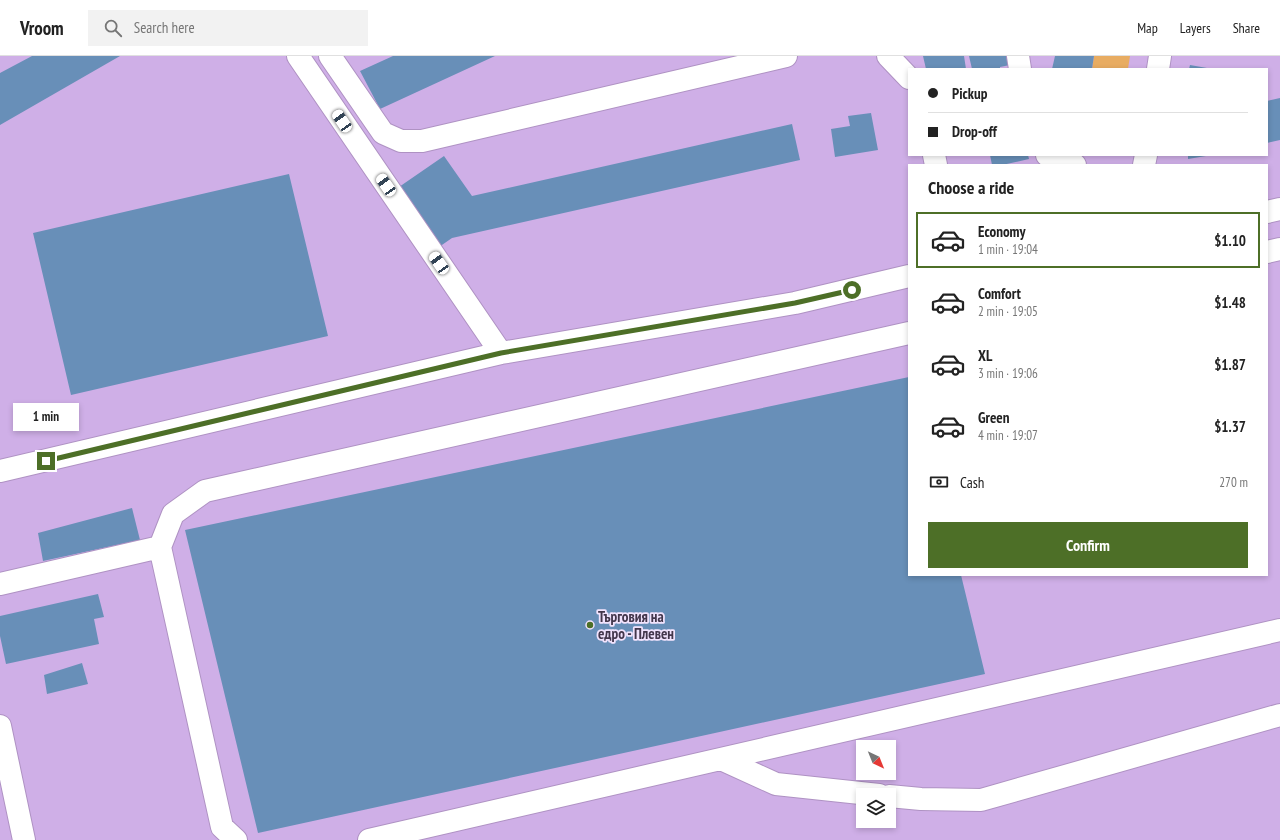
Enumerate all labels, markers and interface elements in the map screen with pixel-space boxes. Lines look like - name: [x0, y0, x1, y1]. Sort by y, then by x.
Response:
- search box: [88, 10, 368, 46]
- text: Vroom: [20, 16, 64, 40]
- icon: search: [102, 17, 124, 39]
- text: Search here: [134, 18, 195, 37]
- text: Map: [1137, 19, 1158, 37]
- text: Layers: [1180, 19, 1211, 37]
- text: Share: [1233, 19, 1260, 37]
- text: Pickup: [952, 84, 987, 103]
- car: [330, 108, 354, 134]
- text: Drop-off: [952, 122, 997, 141]
- car: [374, 172, 398, 198]
- text: Choose a ride: [928, 176, 1014, 199]
- icon: car: [930, 222, 966, 258]
- text: Economy: [978, 222, 1026, 241]
- text: $1.10: [1214, 231, 1246, 250]
- text: 1 min · 19:04: [978, 241, 1038, 258]
- car: [427, 250, 451, 276]
- route start: [843, 281, 861, 299]
- icon: car: [930, 284, 966, 320]
- text: Comfort: [978, 284, 1021, 303]
- text: $1.48: [1214, 293, 1246, 312]
- text: 2 min · 19:05: [978, 303, 1038, 320]
- icon: car: [930, 346, 966, 382]
- text: XL: [978, 346, 992, 365]
- text: $1.87: [1214, 355, 1246, 374]
- text: 3 min · 19:06: [978, 365, 1038, 382]
- callout: 1 min: [13, 403, 79, 431]
- text: 1 min: [33, 408, 59, 425]
- icon: car: [930, 408, 966, 444]
- text: Green: [978, 408, 1010, 427]
- text: $1.37: [1214, 417, 1246, 436]
- text: 4 min · 19:07: [978, 427, 1038, 444]
- route end: [37, 452, 55, 470]
- icon: cash: [928, 471, 950, 493]
- text: Cash: [960, 473, 984, 492]
- text: 270 m: [1219, 474, 1248, 491]
- button: Confirm: [928, 522, 1248, 568]
- place label: Търговия на едро - Плевен: [598, 607, 674, 643]
- marker: Търговия на едро - Плевен: [585, 620, 595, 630]
- north arrow: [856, 740, 896, 780]
- map controls: [856, 740, 896, 828]
- button: layers: [856, 788, 896, 828]

